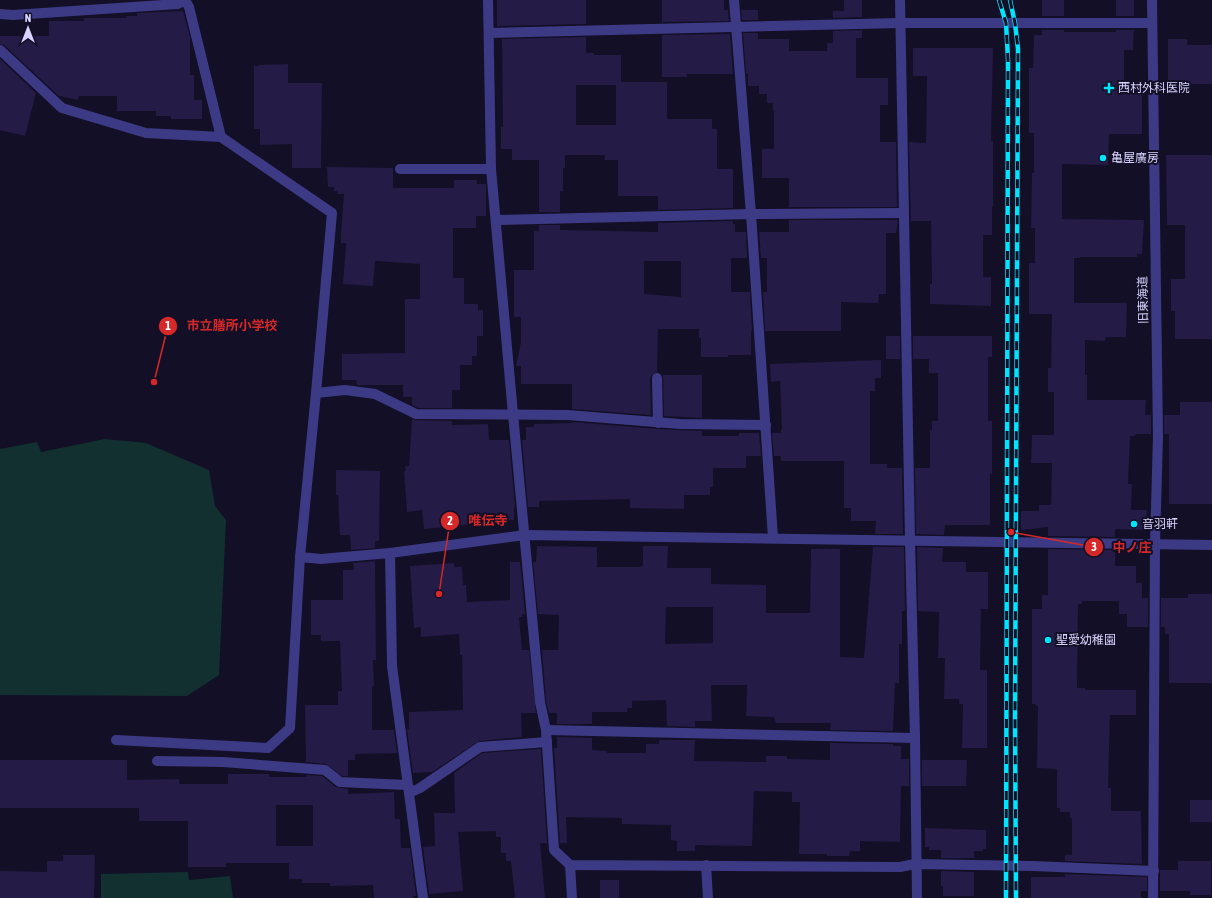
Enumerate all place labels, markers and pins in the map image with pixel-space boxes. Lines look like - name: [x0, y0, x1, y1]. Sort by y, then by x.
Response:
- place label: 西村外科医院: [1118, 81, 1190, 95]
- marker: 西村外科医院: [1103, 82, 1115, 94]
- place label: 亀屋廣房: [1111, 151, 1159, 165]
- marker: 亀屋廣房: [1098, 153, 1108, 163]
- callout: 市立膳所小学校: [158, 313, 285, 338]
- callout: 唯伝寺: [440, 508, 515, 533]
- place label: 音羽軒: [1142, 517, 1178, 531]
- marker: 音羽軒: [1129, 519, 1139, 529]
- callout: 中ノ庄: [1084, 534, 1159, 559]
- place label: 聖愛幼稚園: [1056, 633, 1116, 647]
- marker: 聖愛幼稚園: [1043, 635, 1053, 645]

